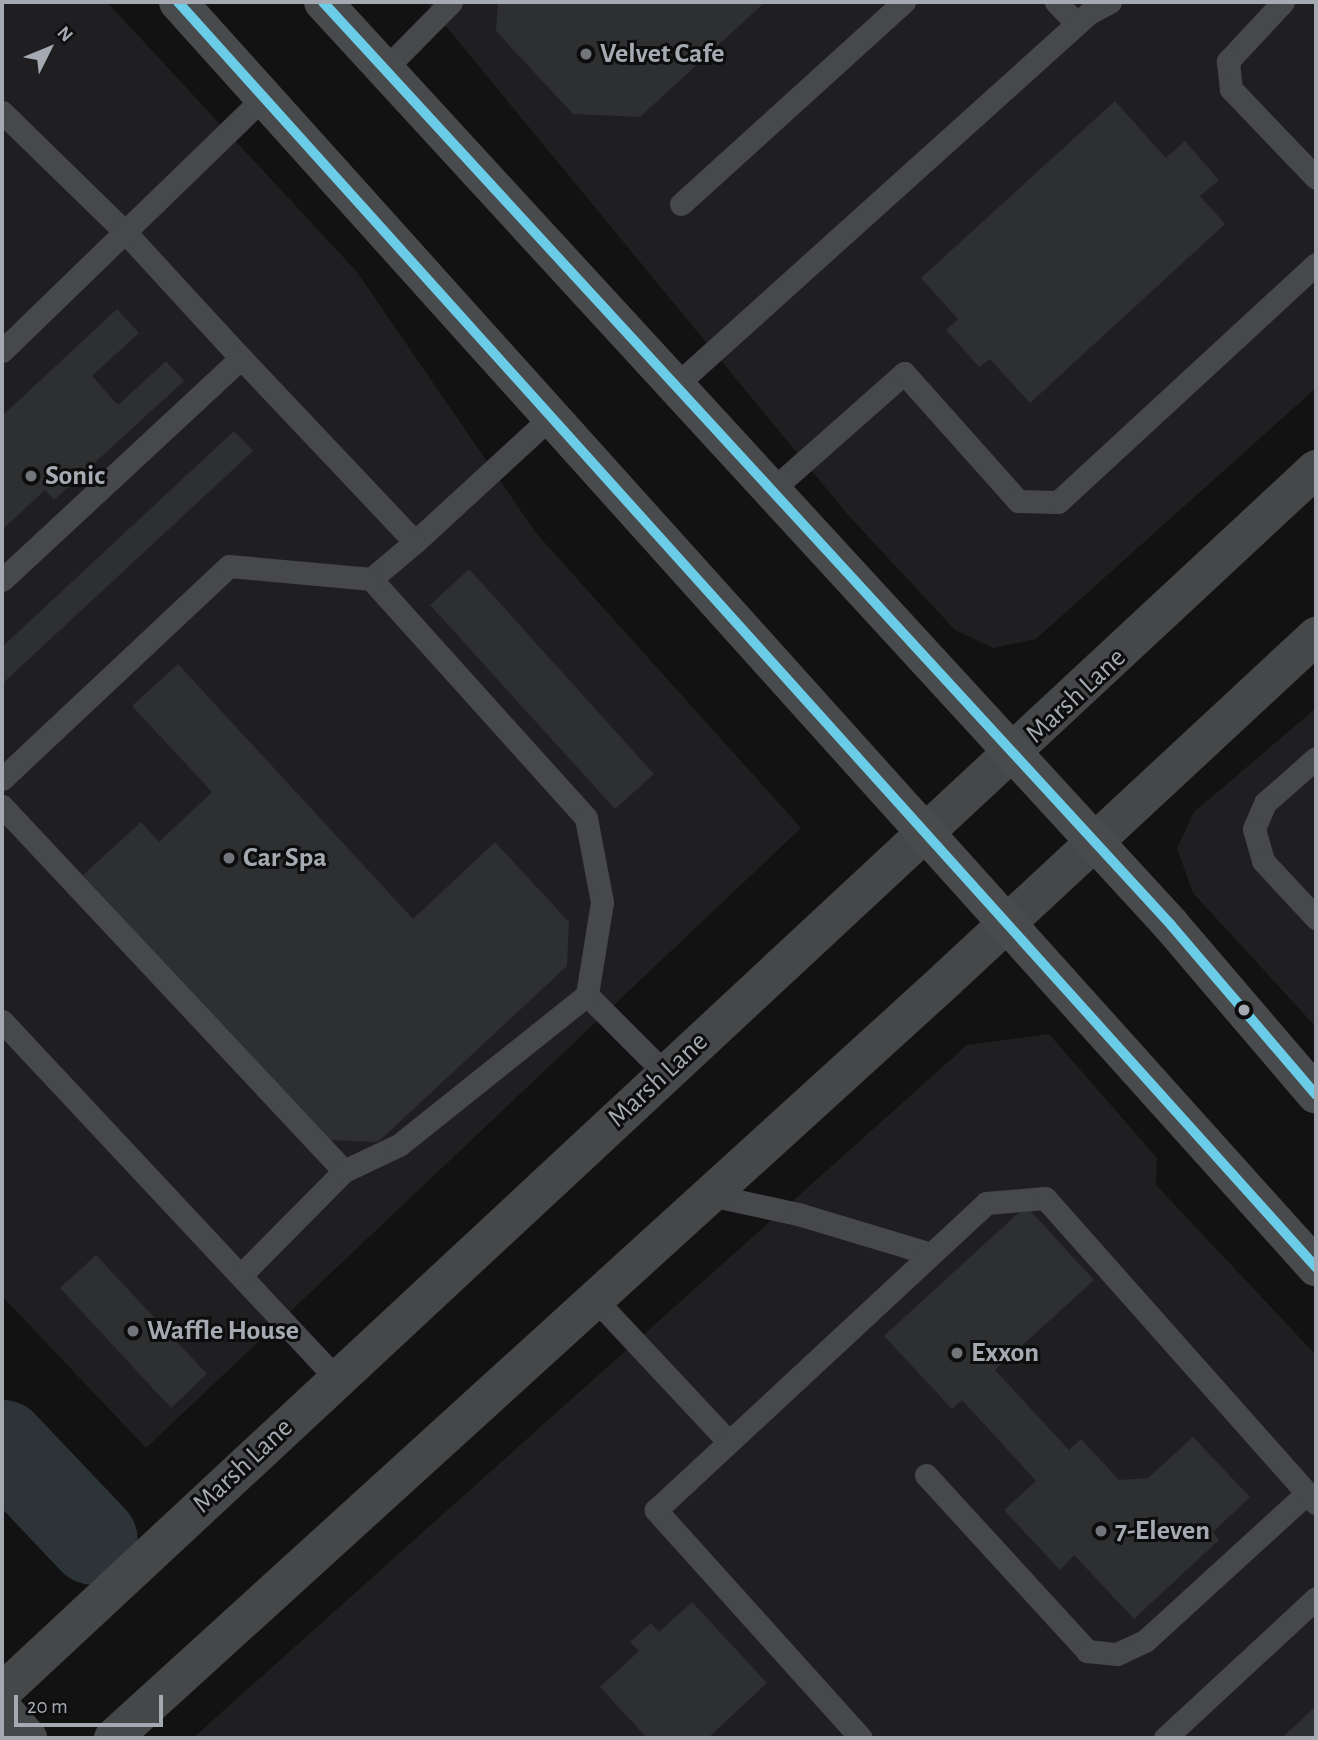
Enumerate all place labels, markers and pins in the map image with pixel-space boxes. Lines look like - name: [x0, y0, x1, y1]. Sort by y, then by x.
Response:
- place label: Velvet Cafe: [600, 37, 724, 71]
- marker: Velvet Cafe: [578, 46, 594, 62]
- place label: Sonic: [45, 459, 105, 493]
- marker: Sonic: [23, 468, 39, 484]
- place label: Car Spa: [243, 841, 327, 875]
- marker: Car Spa: [221, 850, 237, 866]
- unlabelled marker: [1237, 1003, 1251, 1017]
- place label: Waffle House: [147, 1314, 299, 1348]
- marker: Waffle House: [125, 1323, 141, 1339]
- place label: Exxon: [971, 1336, 1039, 1370]
- marker: Exxon: [949, 1345, 965, 1361]
- place label: 7-Eleven: [1115, 1514, 1210, 1548]
- marker: 7-Eleven: [1093, 1523, 1109, 1539]

